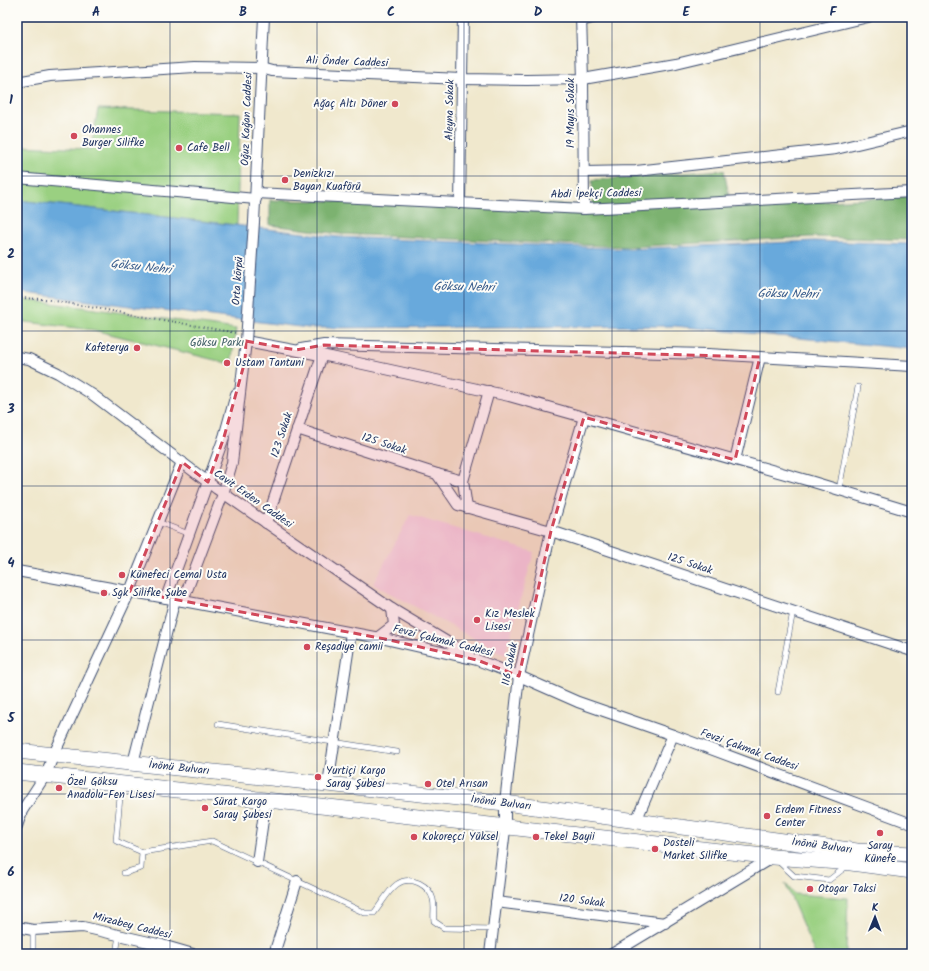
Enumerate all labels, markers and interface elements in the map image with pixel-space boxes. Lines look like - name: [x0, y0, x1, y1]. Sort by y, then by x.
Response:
- text: A: [92, 2, 100, 23]
- text: B: [239, 2, 247, 23]
- text: C: [387, 2, 395, 23]
- text: D: [534, 2, 543, 23]
- text: E: [682, 2, 690, 23]
- text: F: [829, 2, 837, 23]
- street label: Ali Önder Caddesi: [305, 52, 389, 72]
- street label: Oğuz Kağan Caddesi: [236, 71, 258, 166]
- street label: 19 Mayıs Sokak: [562, 77, 580, 148]
- street label: Aleyna Sokak: [440, 78, 460, 141]
- text: 1: [9, 90, 13, 111]
- place label: Ağaç Altı Döner: [313, 95, 388, 113]
- marker: Ağaç Altı Döner: [390, 99, 400, 109]
- place label: Ohannes Burger Silifke: [82, 121, 144, 152]
- marker: Ohannes Burger Silifke: [69, 131, 79, 141]
- place label: Cafe Bell: [187, 139, 230, 157]
- marker: Cafe Bell: [174, 143, 184, 153]
- place label: Denizkızı Bayan Kuaförü: [293, 165, 361, 196]
- marker: Denizkızı Bayan Kuaförü: [280, 175, 290, 185]
- street label: Abdi İpekçi Caddesi: [551, 184, 642, 204]
- text: 2: [7, 244, 15, 265]
- water label: Göksu Nehri: [110, 254, 175, 280]
- street label: Orta körpü: [227, 255, 249, 306]
- water label: Göksu Nehri: [433, 277, 498, 297]
- water label: Göksu Nehri: [757, 284, 822, 304]
- park label: Göksu Parkı: [190, 334, 244, 352]
- place label: Kafeterya: [85, 339, 129, 357]
- marker: Kafeterya: [132, 343, 142, 353]
- place label: Ustam Tantuni: [235, 354, 304, 372]
- marker: Ustam Tantuni: [222, 358, 232, 368]
- text: 3: [6, 399, 15, 420]
- street label: 123 Sokak: [266, 409, 298, 460]
- street label: 125 Sokak: [359, 428, 410, 460]
- street label: Cavit Erden Caddesi: [210, 465, 297, 533]
- street label: 125 Sokak: [665, 548, 716, 580]
- text: 4: [7, 553, 15, 574]
- place label: Künefeci Cemal Usta: [130, 566, 227, 584]
- marker: Künefeci Cemal Usta: [117, 570, 127, 580]
- place label: Sgk Silifke Şube: [112, 584, 187, 602]
- marker: Sgk Silifke Şube: [99, 588, 109, 598]
- place label: Kız Meslek Lisesi: [485, 605, 536, 636]
- marker: Kız Meslek Lisesi: [472, 615, 482, 625]
- street label: Fevzi Çakmak Caddesi: [391, 620, 495, 662]
- place label: Reşadiye camii: [315, 638, 383, 656]
- street label: 116 Sokak: [497, 640, 523, 687]
- marker: Reşadiye camii: [302, 642, 312, 652]
- text: 5: [7, 708, 16, 729]
- street label: Fevzi Çakmak Caddesi: [698, 724, 801, 776]
- street label: İnönü Bulvarı: [148, 756, 210, 780]
- place label: Yurtiçi Kargo Saray Şubesi: [326, 762, 386, 793]
- marker: Yurtiçi Kargo Saray Şubesi: [313, 772, 323, 782]
- place label: Özel Göksu Anadolu-Fen Lisesi: [67, 773, 155, 804]
- place label: Otel Arısan: [436, 775, 488, 793]
- marker: Otel Arısan: [423, 779, 433, 789]
- marker: Özel Göksu Anadolu-Fen Lisesi: [54, 783, 64, 793]
- street label: İnönü Bulvarı: [470, 790, 533, 816]
- place label: Sürat Kargo Saray Şubesi: [213, 793, 272, 824]
- place label: Erdem Fitness Center: [775, 801, 842, 832]
- marker: Sürat Kargo Saray Şubesi: [200, 803, 210, 813]
- marker: Erdem Fitness Center: [762, 811, 772, 821]
- place label: Kokoreçci Yüksel: [422, 828, 498, 846]
- place label: Tekel Bayii: [544, 828, 595, 846]
- marker: Saray Künefe: [875, 828, 885, 838]
- marker: Kokoreçci Yüksel: [409, 832, 419, 842]
- marker: Tekel Bayii: [531, 832, 541, 842]
- street label: İnönü Bulvarı: [790, 833, 854, 859]
- place label: Dosteli Market Silifke: [663, 834, 727, 865]
- place label: Saray Künefe: [864, 837, 896, 868]
- marker: Dosteli Market Silifke: [650, 844, 660, 854]
- text: 6: [7, 862, 15, 883]
- place label: Otogar Taksi: [818, 880, 876, 898]
- marker: Otogar Taksi: [805, 884, 815, 894]
- street label: 120 Sokak: [558, 889, 607, 913]
- north arrow: [855, 897, 895, 937]
- text: K: [872, 899, 879, 917]
- street label: Mirzabey Caddesi: [91, 908, 173, 945]

